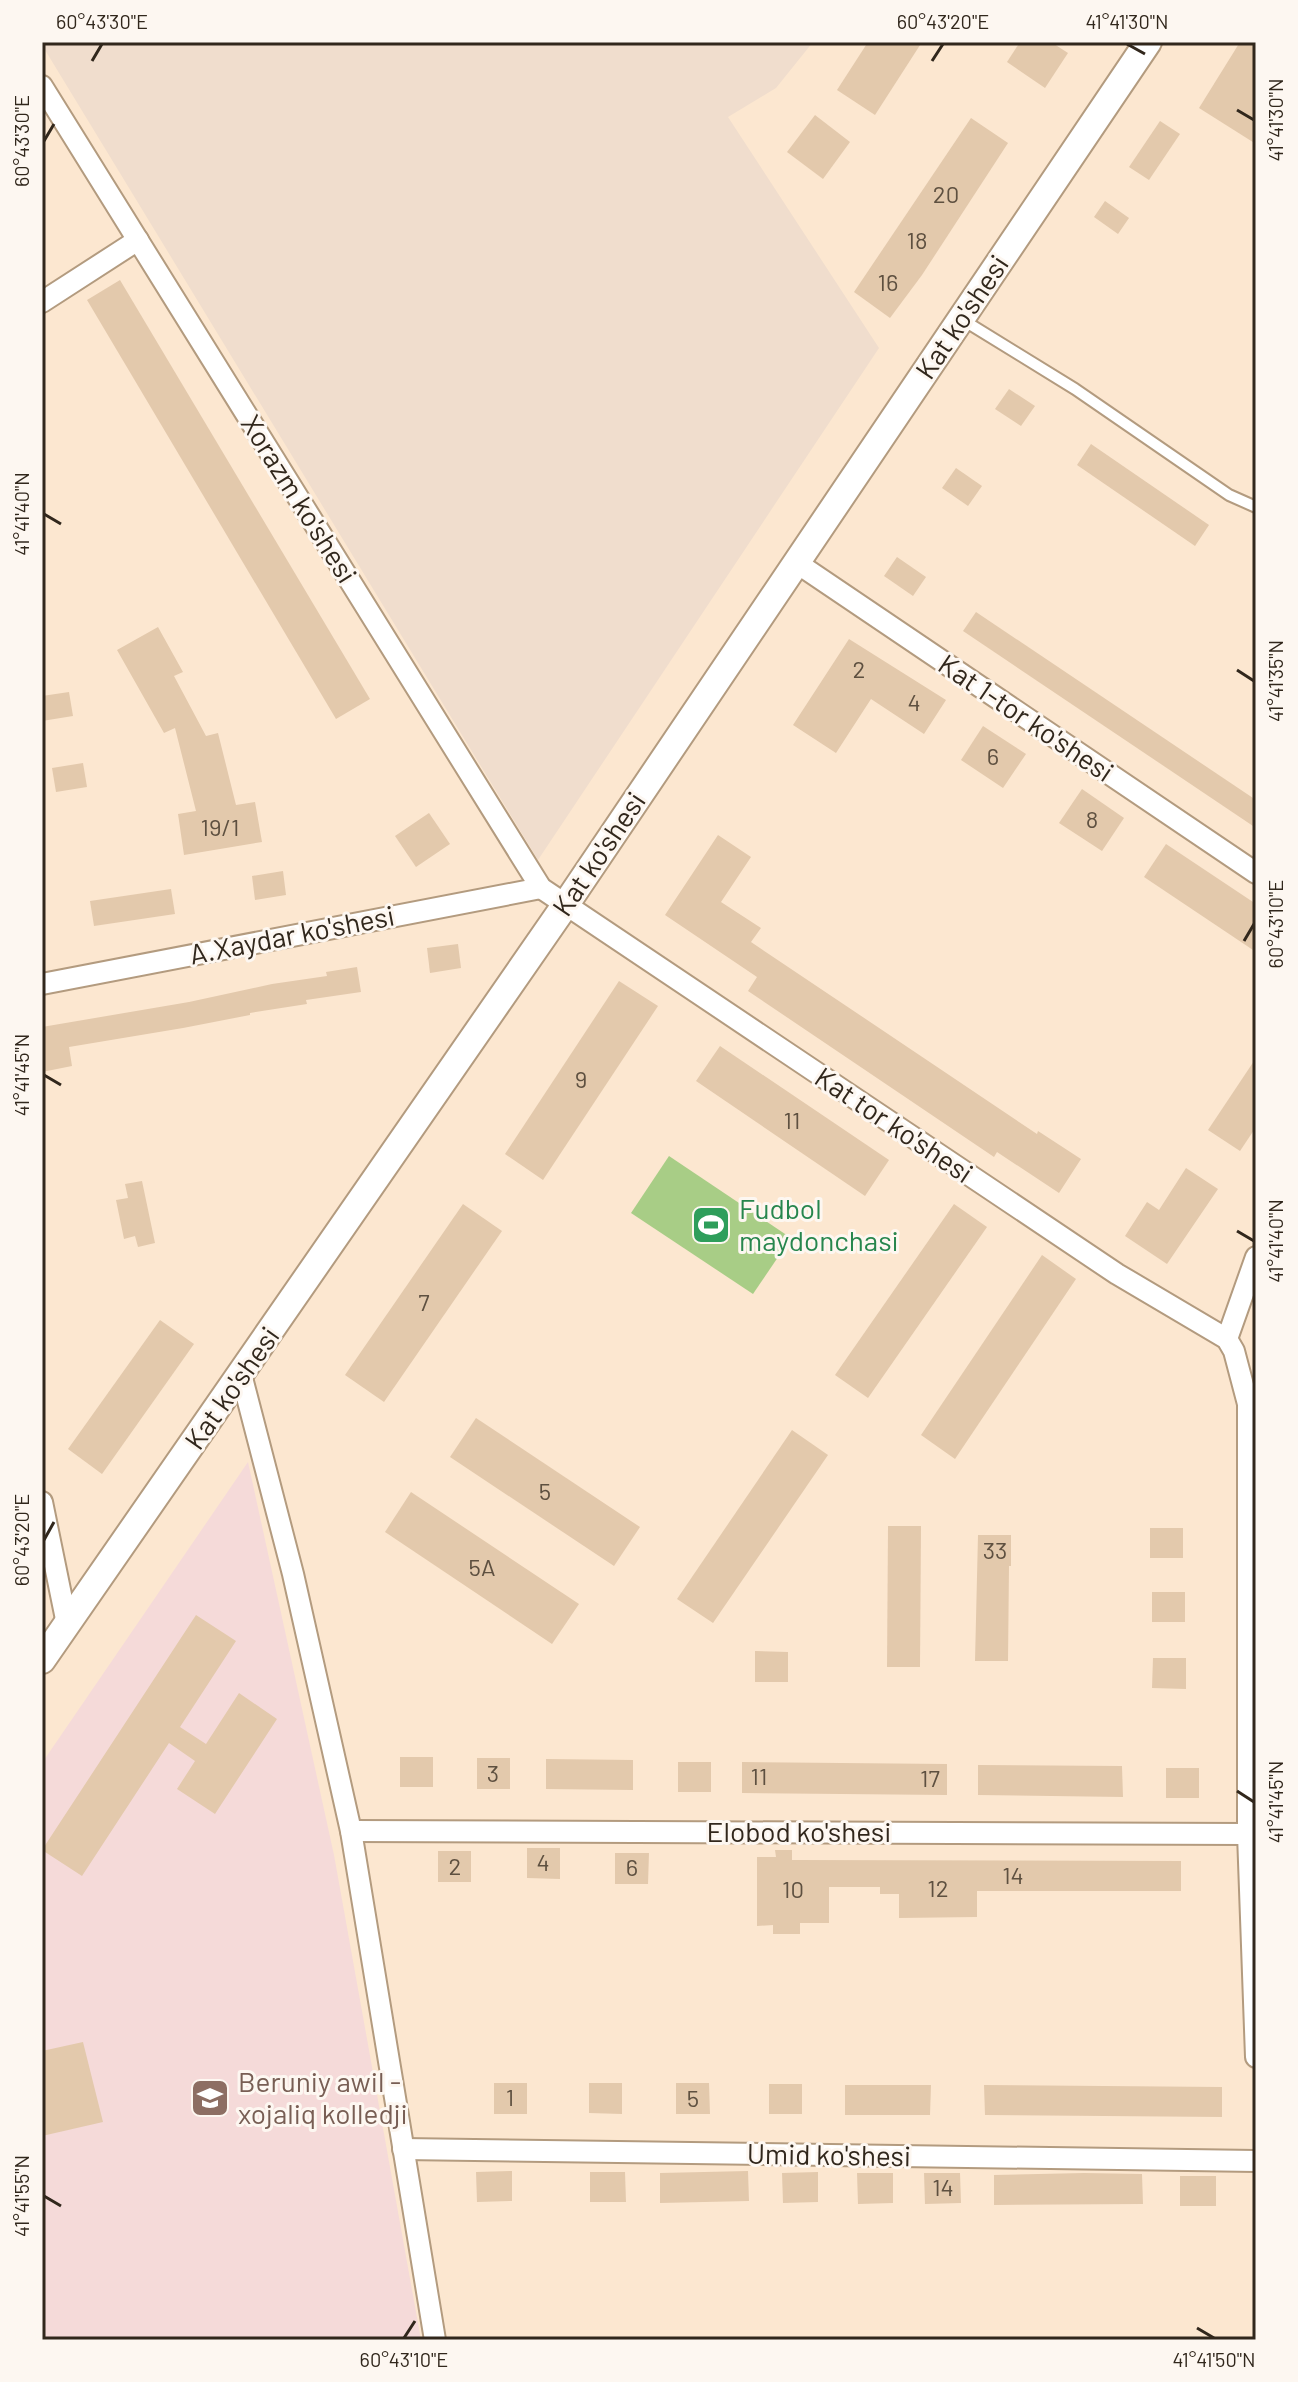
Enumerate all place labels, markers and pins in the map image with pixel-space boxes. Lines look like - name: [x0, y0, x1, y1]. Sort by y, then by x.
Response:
- place label: Fudbol maydonchasi: [739, 1191, 899, 1257]
- sports icon: Fudbol maydonchasi: [690, 1204, 732, 1246]
- place label: Beruniy awil - xojaliq kolledji: [238, 2064, 408, 2130]
- school or university icon: Beruniy awil - xojaliq kolledji: [189, 2077, 231, 2119]

